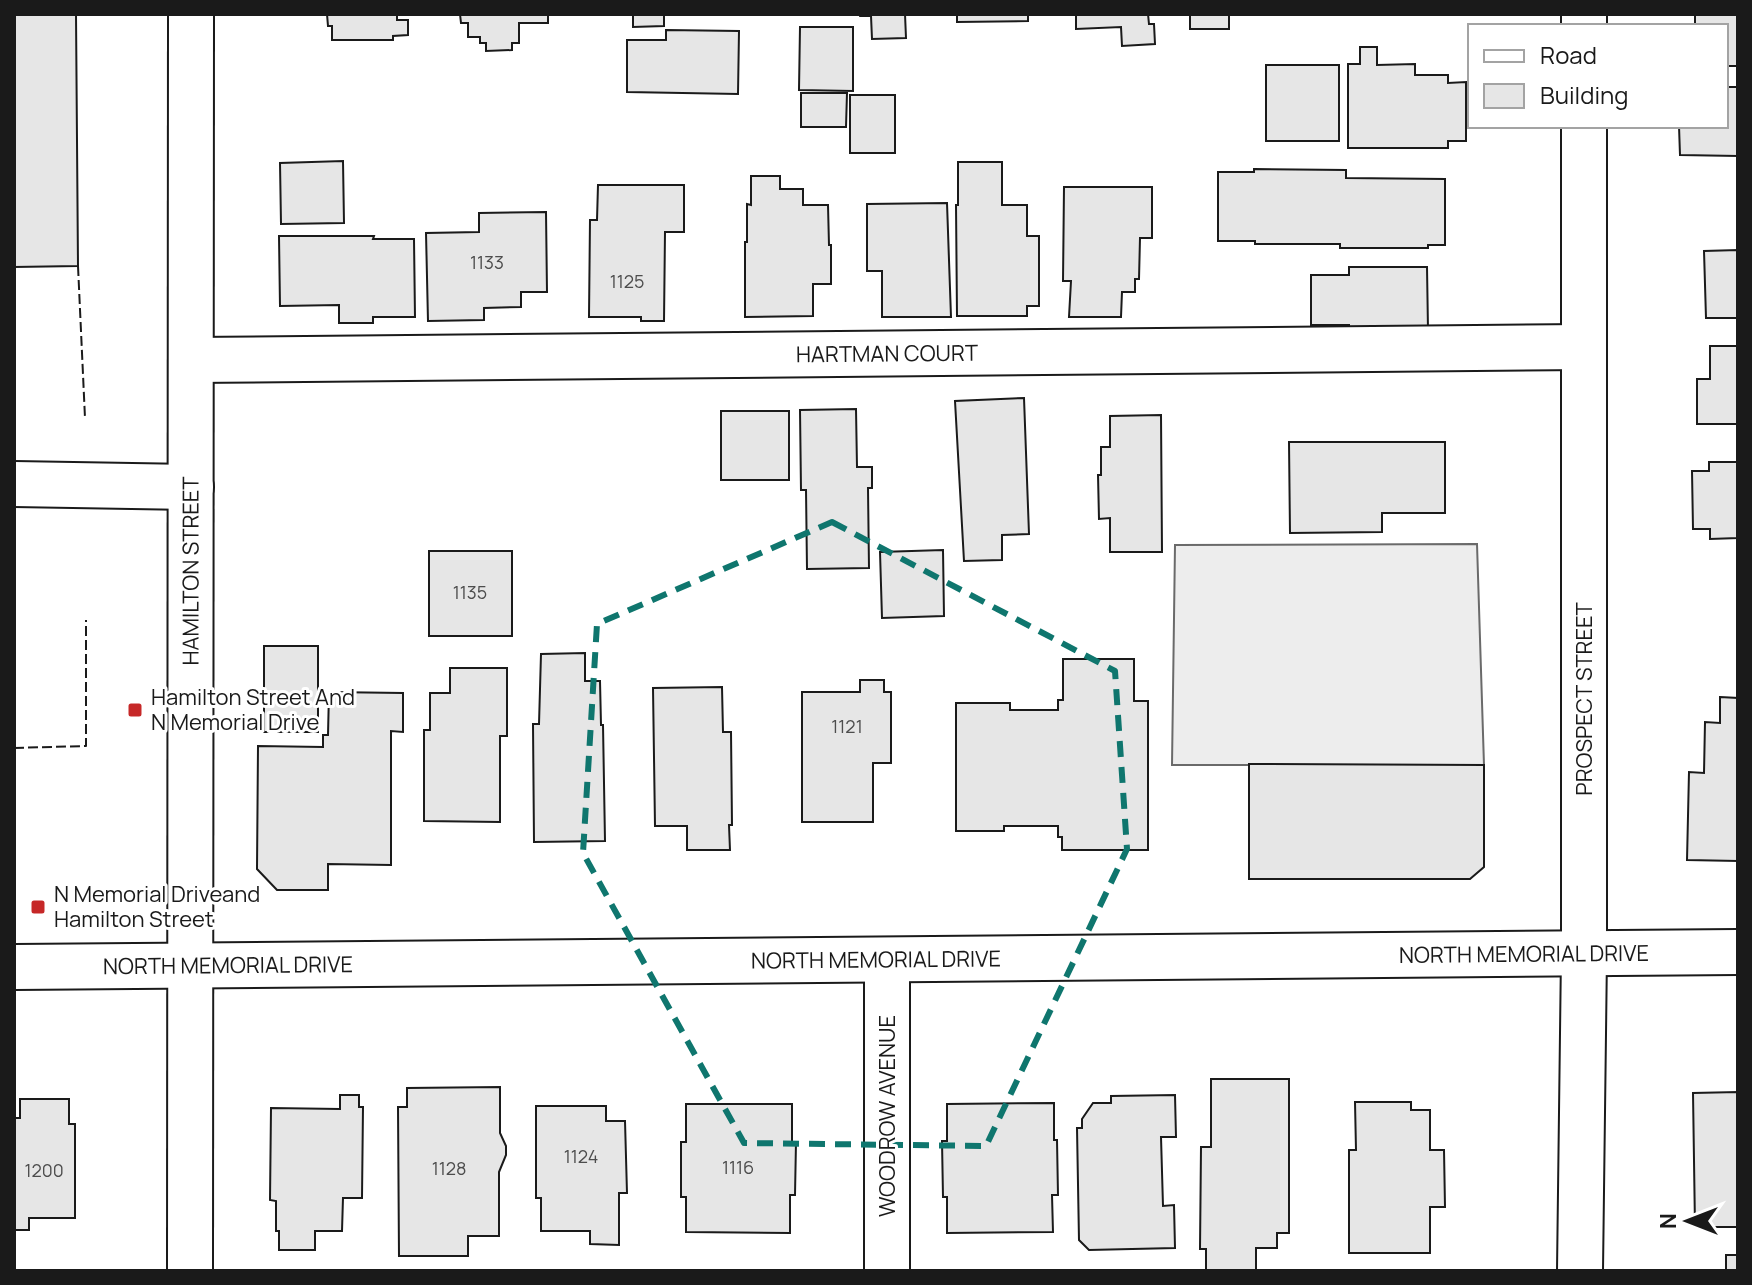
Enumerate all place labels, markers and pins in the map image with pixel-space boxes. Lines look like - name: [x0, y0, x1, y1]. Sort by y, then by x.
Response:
- place label: Hamilton Street And N Memorial Drive: [151, 682, 355, 737]
- marker: Hamilton Street And N Memorial Drive: [126, 701, 144, 719]
- place label: N Memorial Driveand Hamilton Street: [54, 879, 260, 934]
- marker: N Memorial Driveand Hamilton Street: [29, 898, 47, 916]

